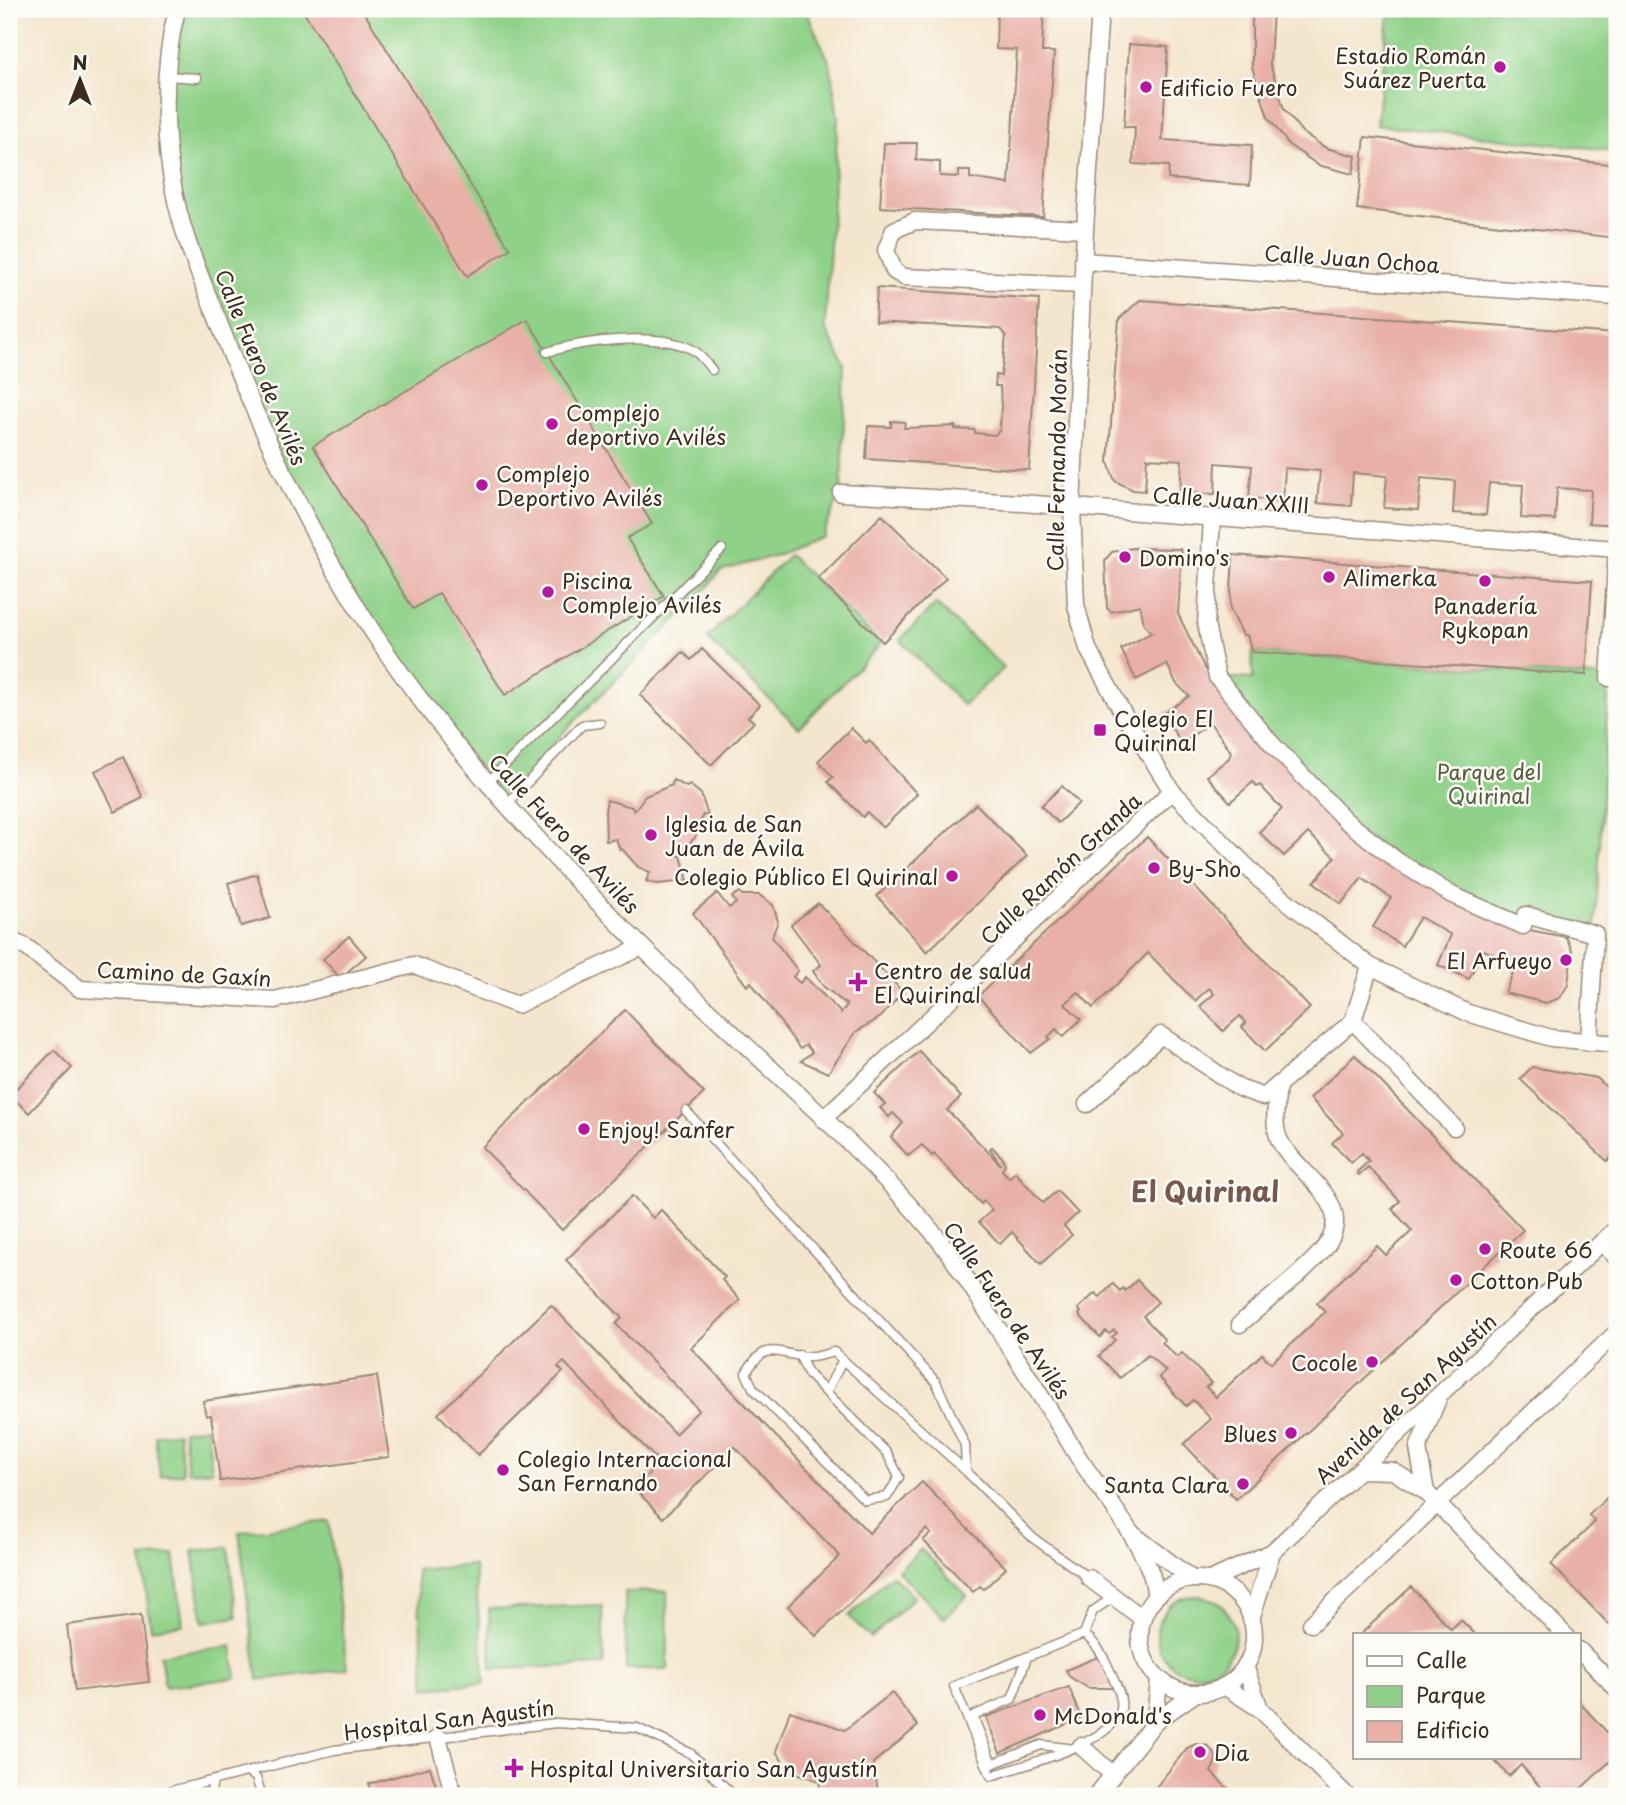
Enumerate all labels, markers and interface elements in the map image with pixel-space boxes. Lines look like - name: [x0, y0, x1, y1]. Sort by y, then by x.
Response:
- place label: Estadio Román Suárez Puerta: [1335, 39, 1487, 95]
- north arrow: [46, 46, 116, 116]
- text: N: [72, 48, 88, 76]
- marker: Estadio Román Suárez Puerta: [1492, 59, 1508, 75]
- place label: Edificio Fuero: [1160, 71, 1297, 103]
- marker: Edificio Fuero: [1138, 79, 1154, 95]
- street label: Calle Juan Ochoa: [1263, 236, 1441, 280]
- street label: Calle Fuero de Avilés: [208, 264, 316, 470]
- street label: Calle Fernando Morán: [1038, 348, 1074, 572]
- place label: Complejo deportivo Avilés: [566, 396, 726, 452]
- marker: Complejo deportivo Avilés: [544, 416, 560, 432]
- place label: Complejo Deportivo Avilés: [496, 457, 662, 513]
- marker: Complejo Deportivo Avilés: [474, 477, 490, 493]
- street label: Calle Juan XXIII: [1152, 478, 1310, 520]
- place label: Domino's: [1139, 541, 1229, 573]
- marker: Domino's: [1117, 549, 1133, 565]
- place label: Alimerka: [1343, 561, 1438, 593]
- place label: Piscina Complejo Avilés: [562, 564, 722, 620]
- marker: Alimerka: [1321, 569, 1337, 585]
- marker: Panadería Rykopan: [1477, 573, 1493, 589]
- marker: Piscina Complejo Avilés: [540, 584, 556, 600]
- place label: Panadería Rykopan: [1433, 589, 1538, 645]
- place label: Colegio El Quirinal: [1114, 702, 1213, 758]
- marker: Colegio El Quirinal: [1092, 722, 1108, 738]
- street label: Calle Fuero de Avilés: [482, 746, 648, 920]
- park label: Parque del Quirinal: [1437, 755, 1541, 811]
- street label: Calle Ramón Granda: [972, 784, 1148, 951]
- place label: Iglesia de San Juan de Ávila: [665, 807, 805, 863]
- marker: Iglesia de San Juan de Ávila: [643, 827, 659, 843]
- place label: By-Sho: [1168, 852, 1241, 884]
- place label: Colegio Público El Quirinal: [674, 860, 938, 892]
- marker: By-Sho: [1146, 860, 1162, 876]
- marker: Colegio Público El Quirinal: [944, 868, 960, 884]
- place label: El Arfueyo: [1447, 944, 1552, 976]
- street label: Camino de Gaxín: [96, 952, 272, 994]
- marker: El Arfueyo: [1558, 952, 1574, 968]
- place label: Centro de salud El Quirinal: [874, 954, 1032, 1010]
- marker: Centro de salud El Quirinal: [848, 972, 868, 992]
- place label: Enjoy! Sanfer: [598, 1113, 735, 1145]
- marker: Enjoy! Sanfer: [576, 1121, 592, 1137]
- district label: El Quirinal: [1131, 1169, 1279, 1212]
- street label: Calle Fuero de Avilés: [936, 1215, 1080, 1405]
- place label: Route 66: [1499, 1233, 1592, 1265]
- marker: Route 66: [1477, 1241, 1493, 1257]
- place label: Cotton Pub: [1470, 1264, 1583, 1296]
- marker: Cotton Pub: [1448, 1272, 1464, 1288]
- street label: Avenida de San Agustín: [1307, 1305, 1503, 1491]
- place label: Cocole: [1291, 1346, 1358, 1378]
- marker: Cocole: [1364, 1354, 1380, 1370]
- place label: Blues: [1223, 1417, 1277, 1449]
- marker: Blues: [1283, 1425, 1299, 1441]
- place label: Colegio Internacional San Fernando: [517, 1442, 732, 1498]
- marker: Colegio Internacional San Fernando: [495, 1462, 511, 1478]
- place label: Santa Clara: [1104, 1468, 1230, 1500]
- marker: Santa Clara: [1235, 1476, 1251, 1492]
- legend: [1353, 1633, 1580, 1759]
- text: Calle: [1416, 1643, 1467, 1675]
- text: Parque: [1416, 1678, 1486, 1710]
- street label: Hospital San Agustín: [342, 1690, 556, 1748]
- place label: McDonald's: [1054, 1699, 1172, 1731]
- marker: McDonald's: [1032, 1707, 1048, 1723]
- text: Edificio: [1416, 1713, 1489, 1745]
- place label: Dia: [1214, 1736, 1249, 1768]
- marker: Dia: [1192, 1744, 1208, 1760]
- place label: Hospital Universitario San Agustín: [530, 1752, 878, 1784]
- marker: Hospital Universitario San Agustín: [504, 1758, 524, 1778]

